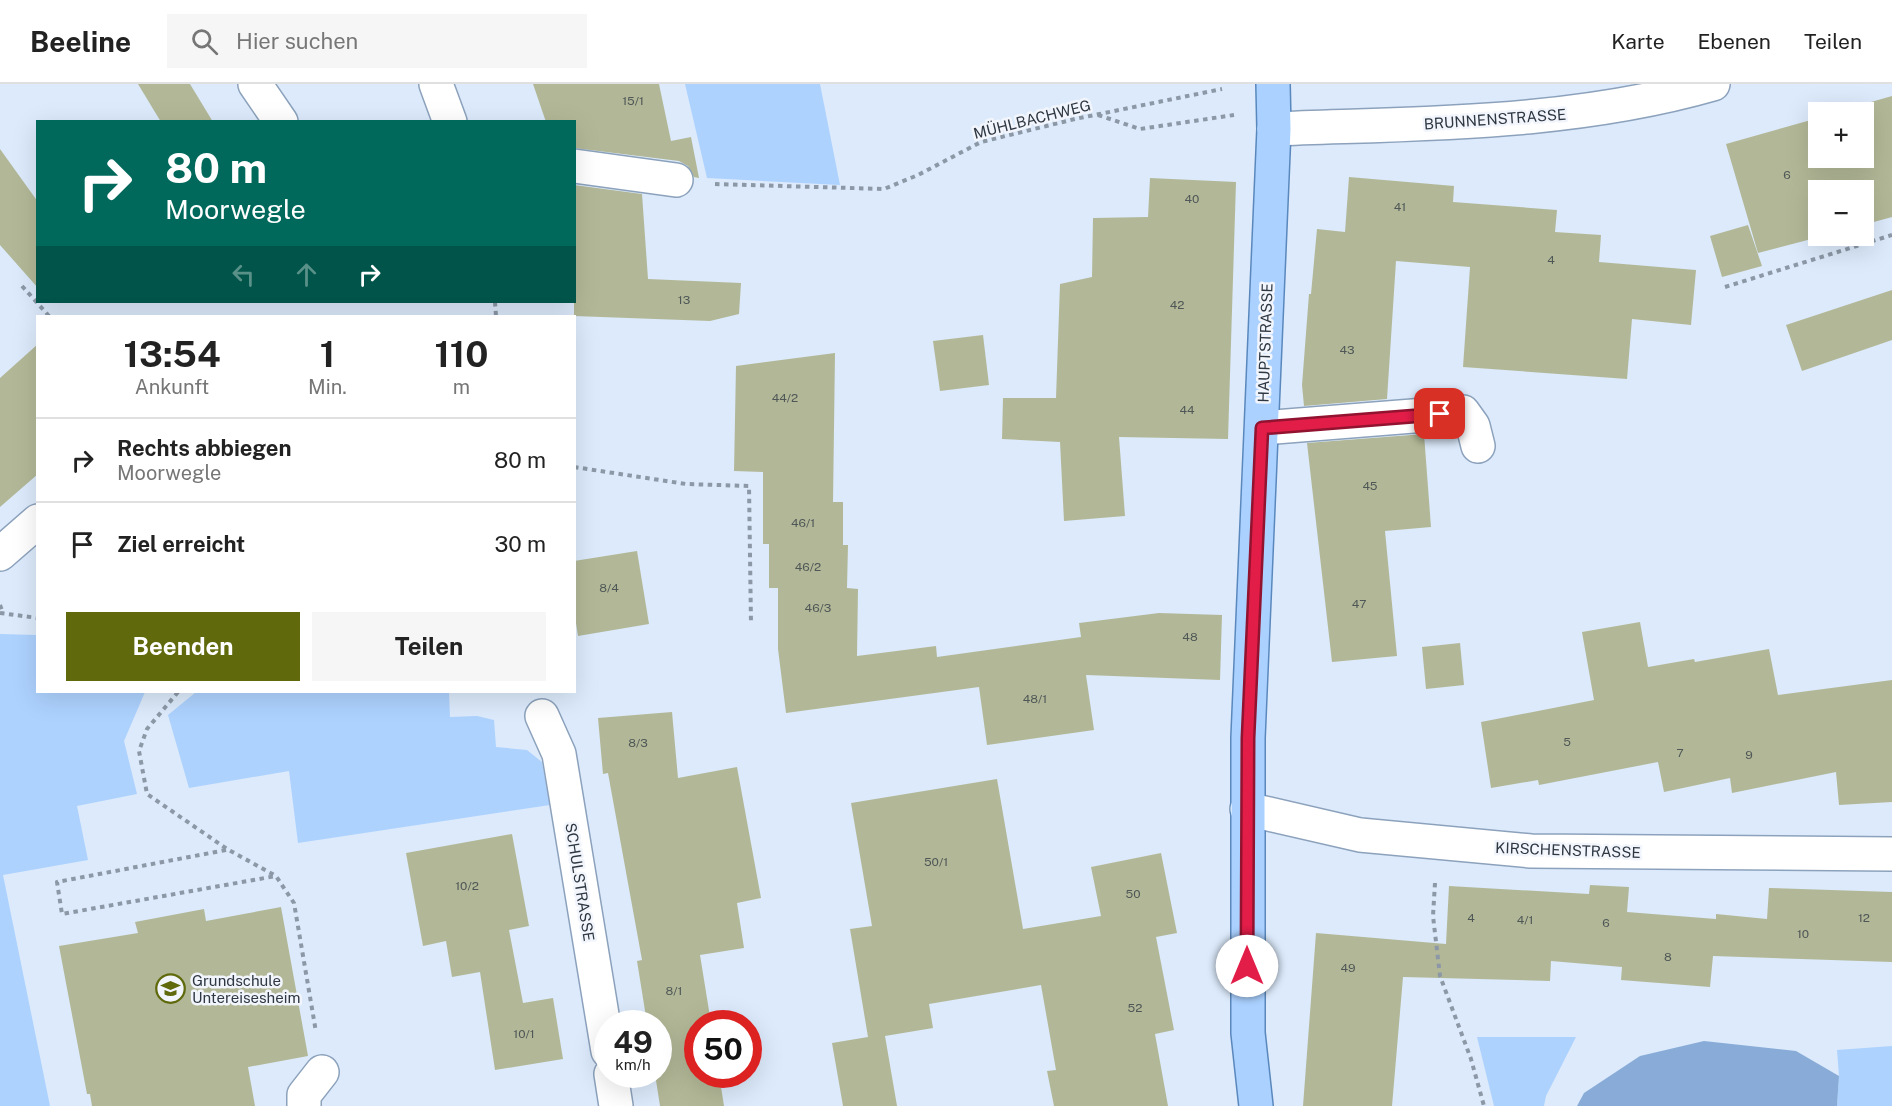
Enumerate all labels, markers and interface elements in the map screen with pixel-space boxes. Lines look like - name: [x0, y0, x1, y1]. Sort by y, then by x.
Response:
- search box: [167, 14, 587, 68]
- text: Beeline: [30, 25, 131, 58]
- icon: search: [188, 25, 221, 58]
- text: Hier suchen: [236, 28, 358, 54]
- text: Karte: [1611, 29, 1665, 54]
- text: Ebenen: [1698, 29, 1771, 54]
- text: Teilen: [1804, 29, 1862, 54]
- house number: 15/1: [622, 94, 644, 108]
- street label: MÜHLBACHWEG: [971, 95, 1092, 142]
- map controls: [1808, 102, 1874, 246]
- button: +: [1808, 102, 1874, 168]
- street label: BRUNNENSTRASSE: [1423, 106, 1567, 132]
- text: 80 m: [165, 143, 267, 192]
- icon: right: [66, 144, 144, 222]
- house number: 6: [1783, 168, 1791, 182]
- button: −: [1808, 180, 1874, 246]
- house number: 40: [1185, 192, 1199, 206]
- text: Moorwegle: [165, 193, 306, 225]
- house number: 41: [1394, 200, 1406, 214]
- house number: 4: [1547, 253, 1555, 267]
- icon: left: [227, 258, 260, 291]
- icon: ahead: [290, 258, 323, 291]
- icon: right: [353, 258, 386, 291]
- street label: HAUPTSTRASSE: [1254, 283, 1276, 403]
- house number: 13: [678, 293, 690, 307]
- house number: 42: [1170, 298, 1184, 312]
- text: 13:54: [124, 333, 221, 375]
- text: 1: [320, 333, 335, 375]
- text: 110: [434, 333, 488, 375]
- house number: 43: [1339, 343, 1355, 357]
- text: Ankunft: [135, 375, 209, 399]
- text: Min.: [308, 375, 347, 399]
- text: m: [453, 375, 470, 399]
- pin: [1414, 388, 1465, 439]
- house number: 44/2: [772, 391, 798, 405]
- icon: arrive: [1423, 397, 1456, 430]
- house number: 44: [1179, 403, 1195, 417]
- text: Rechts abbiegen: [117, 435, 292, 461]
- icon: right: [66, 444, 99, 477]
- text: 80 m: [494, 447, 546, 473]
- text: Moorwegle: [117, 461, 221, 485]
- house number: 45: [1362, 479, 1378, 493]
- house number: 46/1: [791, 516, 815, 530]
- icon: arrive: [66, 528, 99, 561]
- text: Ziel erreicht: [117, 531, 245, 557]
- text: 30 m: [494, 531, 546, 557]
- house number: 46/2: [795, 560, 821, 574]
- house number: 8/4: [599, 581, 619, 595]
- house number: 47: [1352, 597, 1366, 611]
- house number: 46/3: [805, 601, 831, 615]
- button: Beenden: [66, 612, 300, 681]
- button: Teilen: [312, 612, 546, 681]
- house number: 48: [1182, 630, 1198, 644]
- house number: 48/1: [1023, 692, 1047, 706]
- house number: 5: [1563, 735, 1571, 749]
- house number: 8/3: [628, 736, 648, 750]
- house number: 7: [1676, 746, 1684, 760]
- house number: 9: [1745, 748, 1753, 762]
- street label: SCHULSTRASSE: [562, 822, 598, 942]
- street label: KIRSCHENSTRASSE: [1495, 839, 1641, 861]
- house number: 50/1: [924, 855, 948, 869]
- house number: 10/2: [455, 879, 479, 893]
- house number: 50: [1125, 887, 1141, 901]
- house number: 4: [1467, 911, 1475, 925]
- house number: 12: [1858, 911, 1870, 925]
- house number: 4/1: [1517, 913, 1533, 927]
- house number: 6: [1602, 916, 1610, 930]
- house number: 10: [1797, 927, 1809, 941]
- position arrow: [1215, 934, 1279, 998]
- house number: 8: [1664, 950, 1672, 964]
- house number: 49: [1340, 961, 1356, 975]
- place label: Grundschule Untereisesheim: [192, 972, 300, 1006]
- school or university icon: Grundschule Untereisesheim: [155, 973, 187, 1005]
- house number: 8/1: [666, 984, 682, 998]
- house number: 52: [1128, 1001, 1142, 1015]
- speed limit sign: 50: [684, 1010, 762, 1088]
- text: 49: [613, 1024, 653, 1060]
- house number: 10/1: [513, 1027, 535, 1041]
- text: km/h: [615, 1056, 651, 1073]

